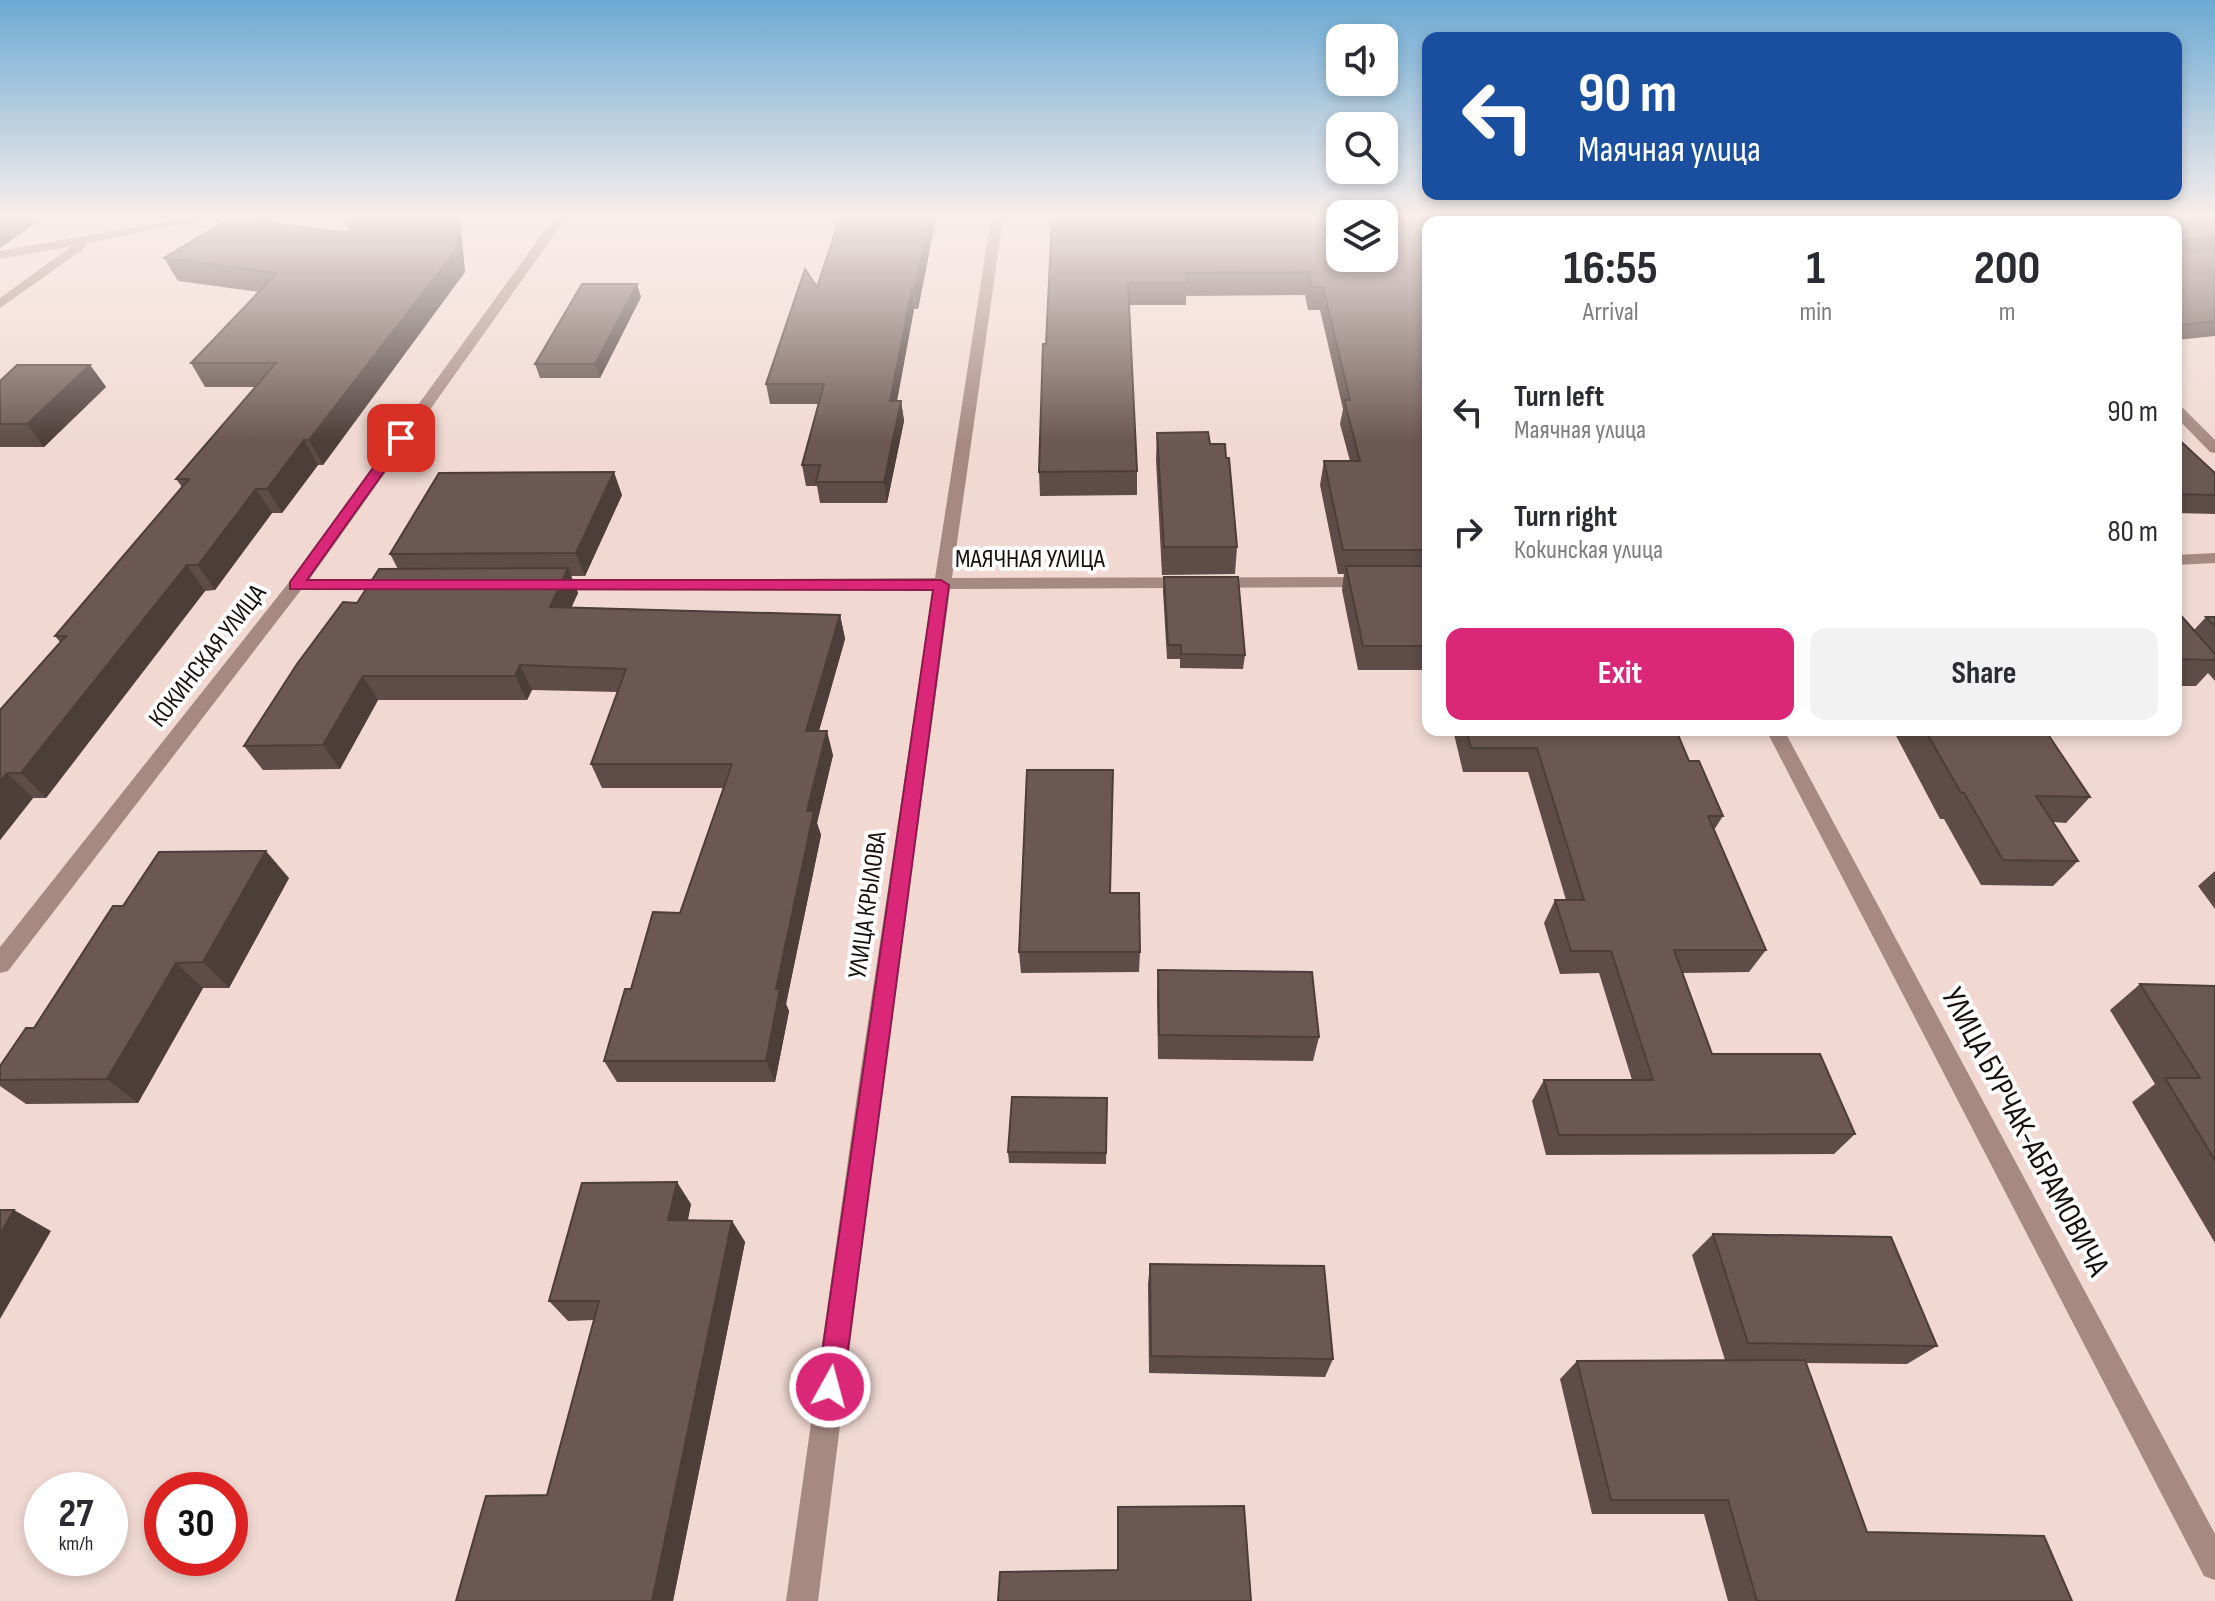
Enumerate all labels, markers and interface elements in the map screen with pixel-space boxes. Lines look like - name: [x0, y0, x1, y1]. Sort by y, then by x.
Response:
- map controls: [1326, 24, 1398, 272]
- button: sound: [1326, 24, 1398, 96]
- text: 90 m: [1578, 61, 1677, 128]
- icon: left: [1446, 64, 1550, 168]
- button: search: [1326, 112, 1398, 184]
- text: Маячная улица: [1578, 129, 1761, 172]
- button: layers: [1326, 200, 1398, 272]
- text: 16:55: [1564, 240, 1658, 297]
- text: 1: [1806, 240, 1825, 297]
- text: 200: [1974, 240, 2040, 297]
- text: Arrival: [1583, 297, 1639, 328]
- text: min: [1799, 297, 1832, 328]
- text: m: [1999, 297, 2015, 328]
- text: Turn left: [1514, 379, 1604, 415]
- icon: left: [1446, 390, 1490, 434]
- text: 90 m: [2107, 394, 2158, 430]
- pin: [367, 404, 435, 472]
- text: Маячная улица: [1514, 415, 1646, 446]
- icon: arrive: [379, 416, 423, 460]
- text: Turn right: [1514, 499, 1617, 535]
- icon: right: [1446, 510, 1490, 554]
- text: 80 m: [2107, 514, 2158, 550]
- text: Кокинская улица: [1514, 535, 1663, 566]
- street label: МАЯЧНАЯ УЛИЦА: [955, 544, 1106, 575]
- street label: КОКИНСКАЯ УЛИЦА: [143, 578, 274, 733]
- button: Exit: [1446, 628, 1794, 720]
- button: Share: [1810, 628, 2158, 720]
- street label: УЛИЦА КРЫЛОВА: [842, 829, 894, 980]
- street label: УЛИЦА БУРЧАК-АБРАМОВИЧА: [1932, 981, 2118, 1283]
- position arrow: [788, 1345, 872, 1429]
- speed limit sign: 30: [144, 1472, 248, 1576]
- text: 27: [59, 1490, 93, 1538]
- text: km/h: [59, 1532, 93, 1556]

